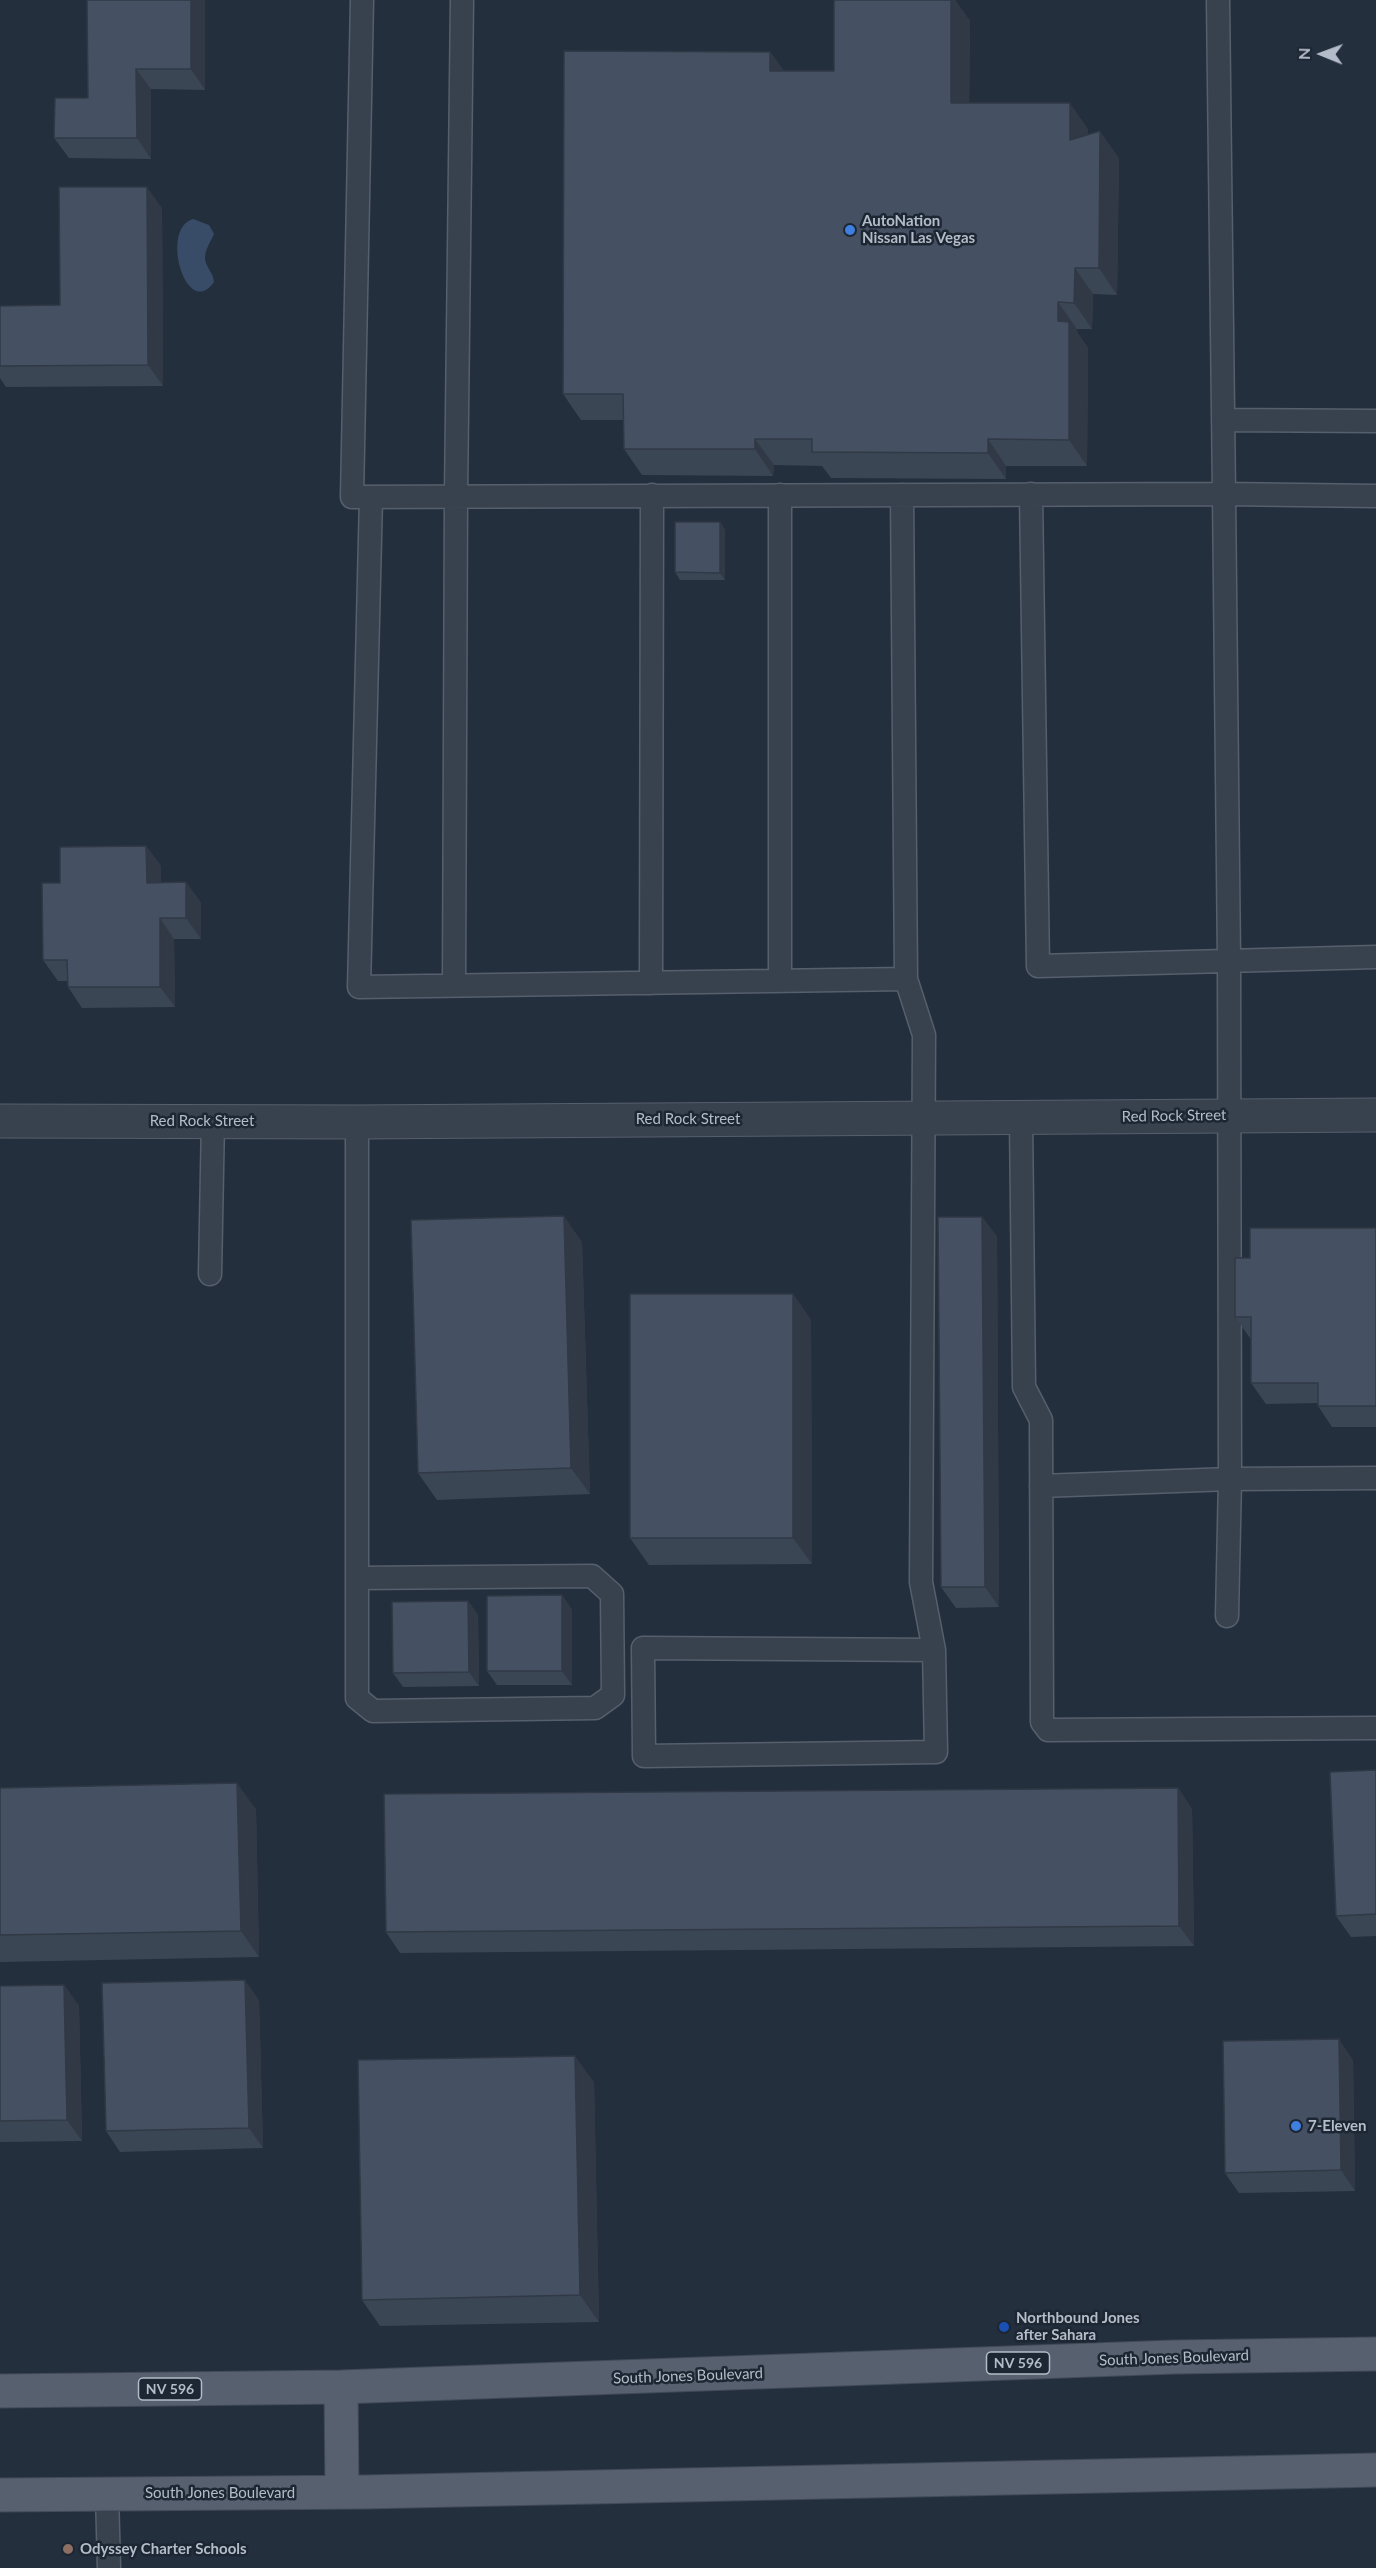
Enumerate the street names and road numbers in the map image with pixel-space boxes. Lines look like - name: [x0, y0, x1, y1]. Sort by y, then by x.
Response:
- street label: Red Rock Street: [1122, 1106, 1226, 1126]
- street label: Red Rock Street: [636, 1110, 740, 1128]
- street label: Red Rock Street: [150, 1112, 254, 1130]
- street label: South Jones Boulevard: [1099, 2346, 1249, 2370]
- road number: NV 596: [986, 2352, 1050, 2374]
- street label: South Jones Boulevard: [613, 2364, 763, 2388]
- road number: NV 596: [138, 2378, 201, 2400]
- street label: South Jones Boulevard: [145, 2484, 295, 2502]

